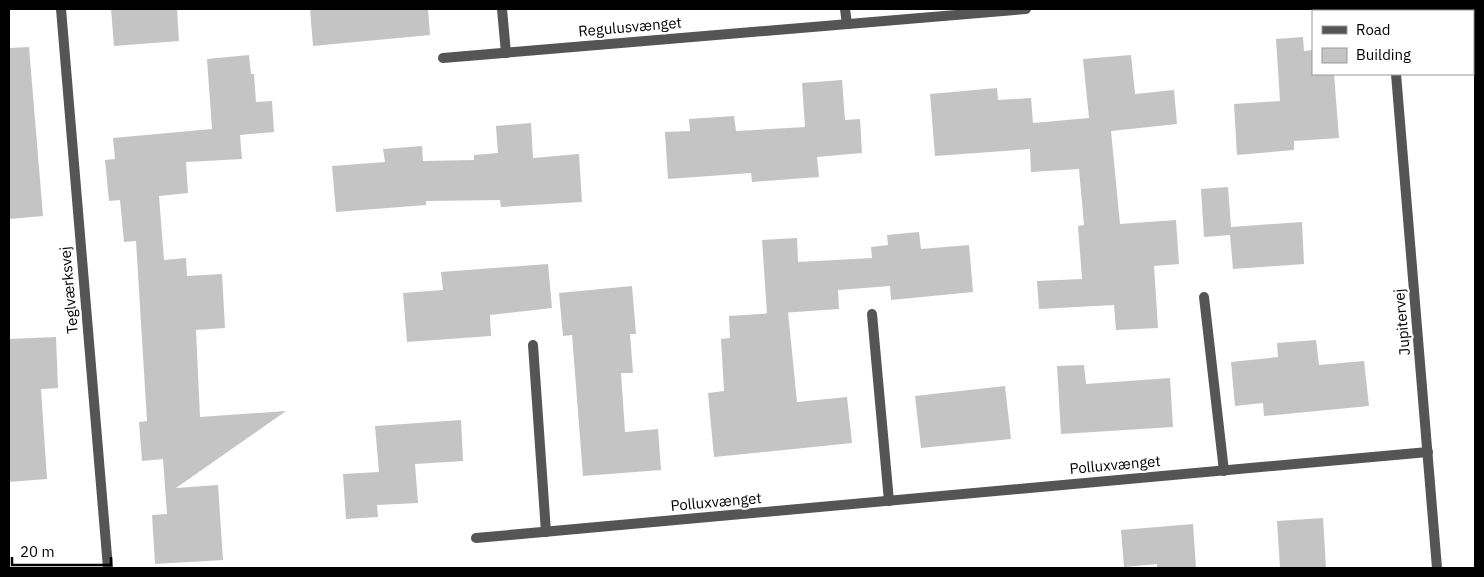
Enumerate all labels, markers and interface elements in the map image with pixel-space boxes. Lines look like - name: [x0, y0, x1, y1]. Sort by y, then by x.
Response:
- legend: [1312, 10, 1474, 75]
- street label: Regulusvænget: [577, 13, 682, 40]
- text: Road: [1356, 20, 1391, 39]
- text: Building: [1356, 45, 1411, 64]
- street label: Teglværksvej: [55, 246, 82, 334]
- street label: Jupitervej: [1389, 288, 1414, 356]
- street label: Polluxvænget: [1069, 451, 1161, 478]
- street label: Polluxvænget: [670, 488, 762, 515]
- scale bar: [12, 534, 111, 566]
- text: 20 m: [20, 542, 55, 561]

